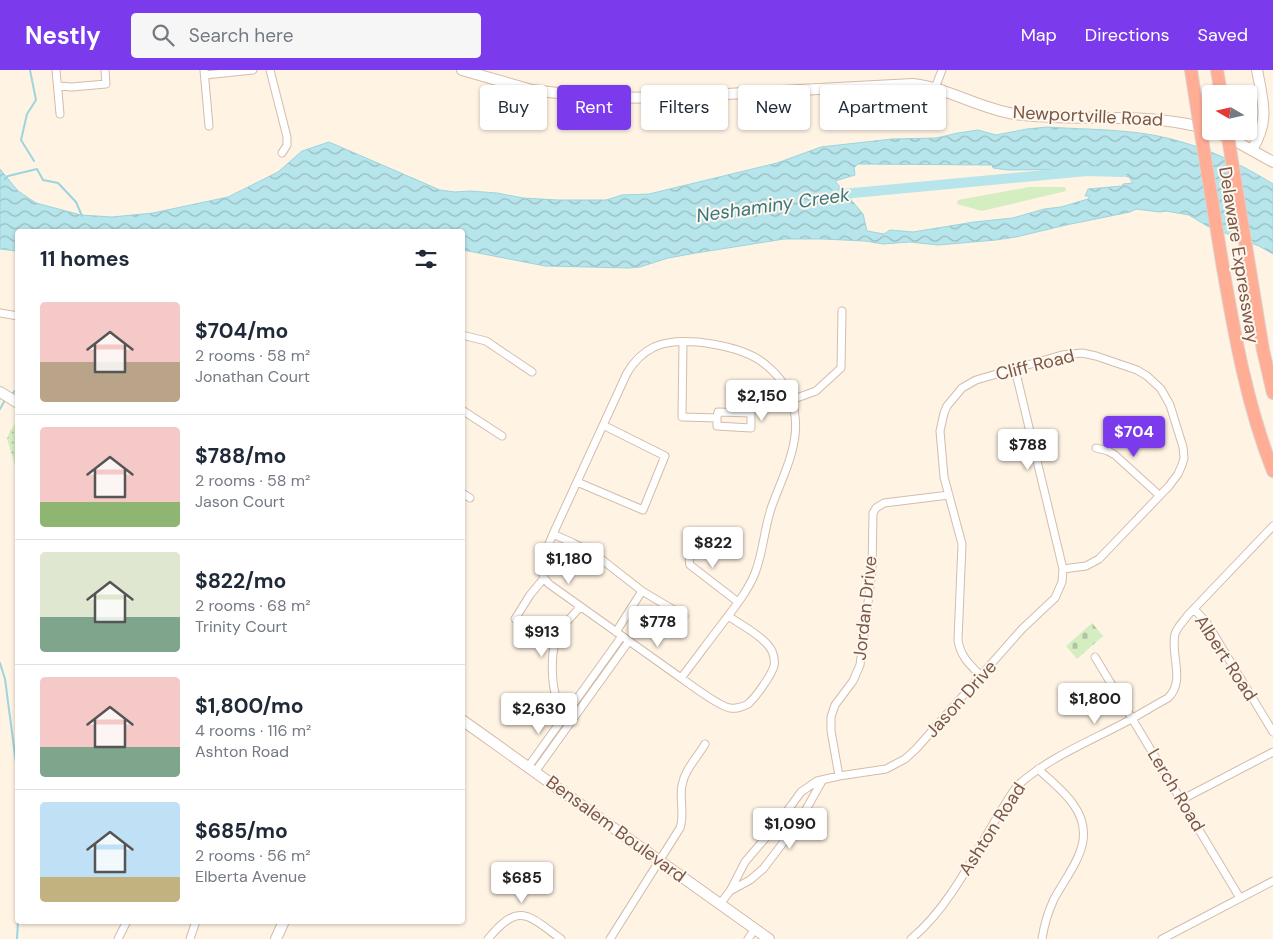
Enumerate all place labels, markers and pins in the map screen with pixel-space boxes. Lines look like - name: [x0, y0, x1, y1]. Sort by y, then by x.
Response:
- pin: $2,150: [721, 380, 803, 422]
- pin: $704: [1104, 416, 1164, 458]
- pin: $788: [998, 428, 1058, 471]
- pin: $822: [683, 526, 743, 569]
- pin: $1,180: [528, 542, 610, 585]
- pin: $778: [628, 606, 688, 648]
- pin: $913: [512, 616, 572, 658]
- pin: $1,800: [1054, 682, 1136, 725]
- pin: $2,630: [498, 692, 580, 735]
- pin: $1,090: [749, 808, 831, 850]
- pin: $685: [492, 862, 552, 904]

